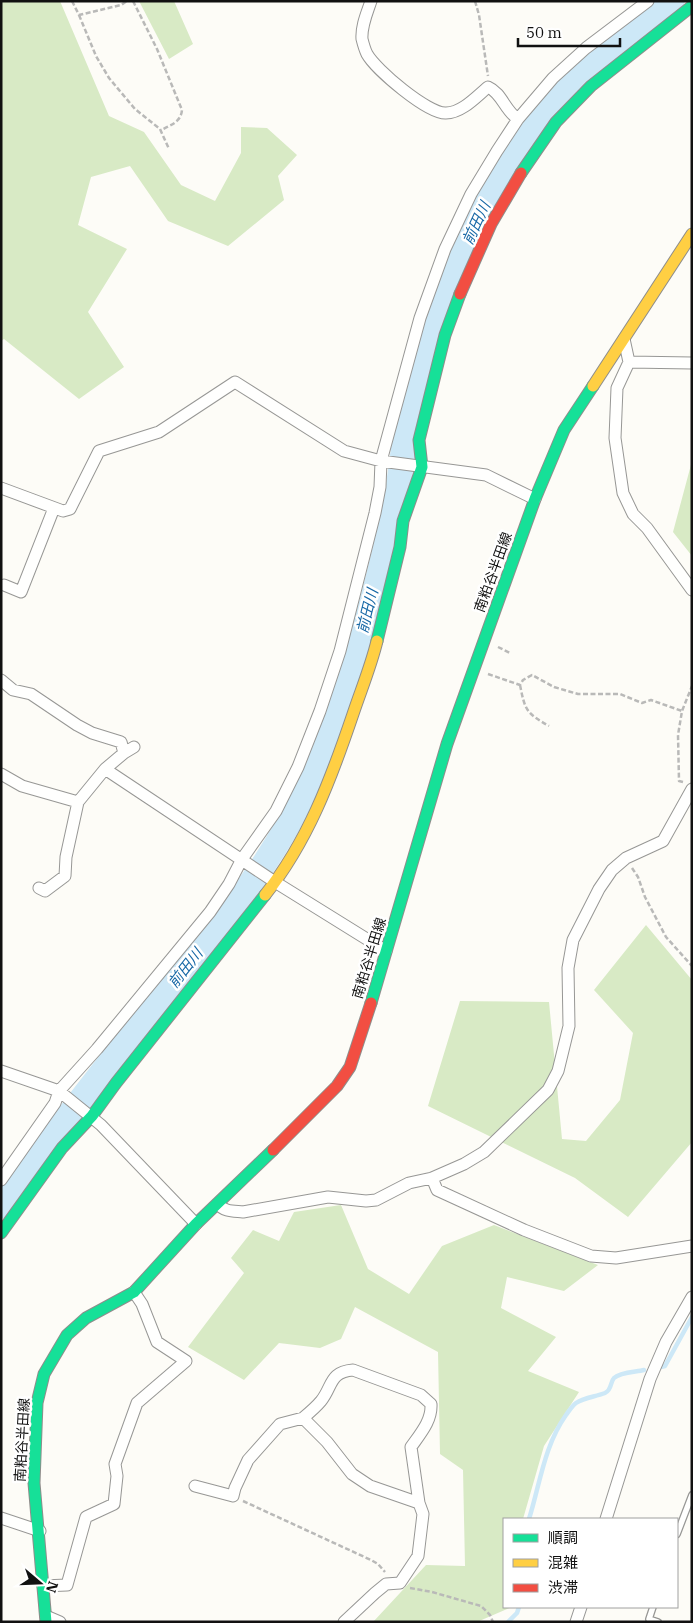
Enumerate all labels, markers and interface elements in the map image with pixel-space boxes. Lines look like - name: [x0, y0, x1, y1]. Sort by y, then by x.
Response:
- scale bar: [518, 15, 620, 47]
- text: 50 m: [526, 23, 562, 42]
- water label: 前田川: [458, 197, 495, 247]
- street label: 南粕谷半田線: [470, 529, 516, 615]
- water label: 前田川: [352, 585, 382, 635]
- street label: 南粕谷半田線: [348, 915, 390, 1001]
- water label: 前田川: [164, 943, 208, 992]
- street label: 南粕谷半田線: [11, 1398, 33, 1482]
- legend: [503, 1518, 678, 1608]
- text: 順調: [548, 1528, 578, 1547]
- text: 混雑: [548, 1553, 578, 1572]
- north arrow: [15, 1558, 65, 1608]
- text: 渋滞: [548, 1578, 578, 1597]
- text: N: [42, 1579, 63, 1595]

